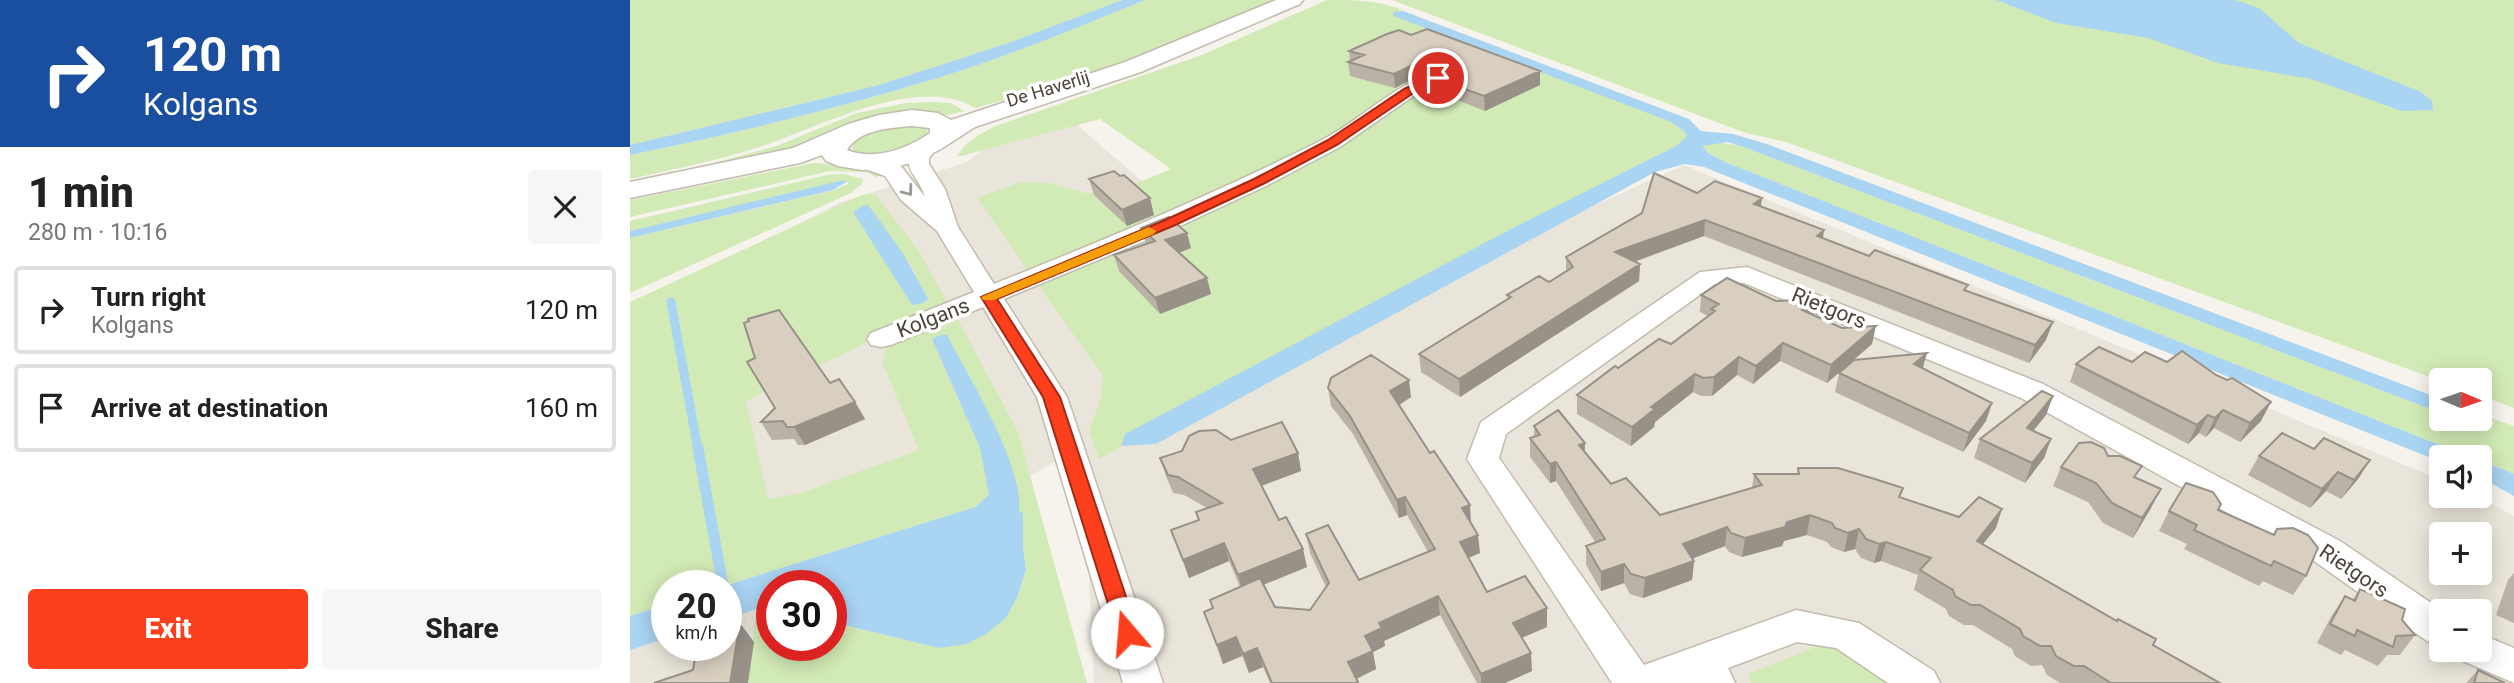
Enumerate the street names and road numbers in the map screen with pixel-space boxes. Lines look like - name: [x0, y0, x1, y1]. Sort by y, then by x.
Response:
- street label: De Haverlij: [1004, 66, 1092, 111]
- street label: Rietgors: [1788, 282, 1870, 334]
- street label: Kolgans: [893, 293, 973, 343]
- street label: Rietgors: [2315, 539, 2393, 603]

